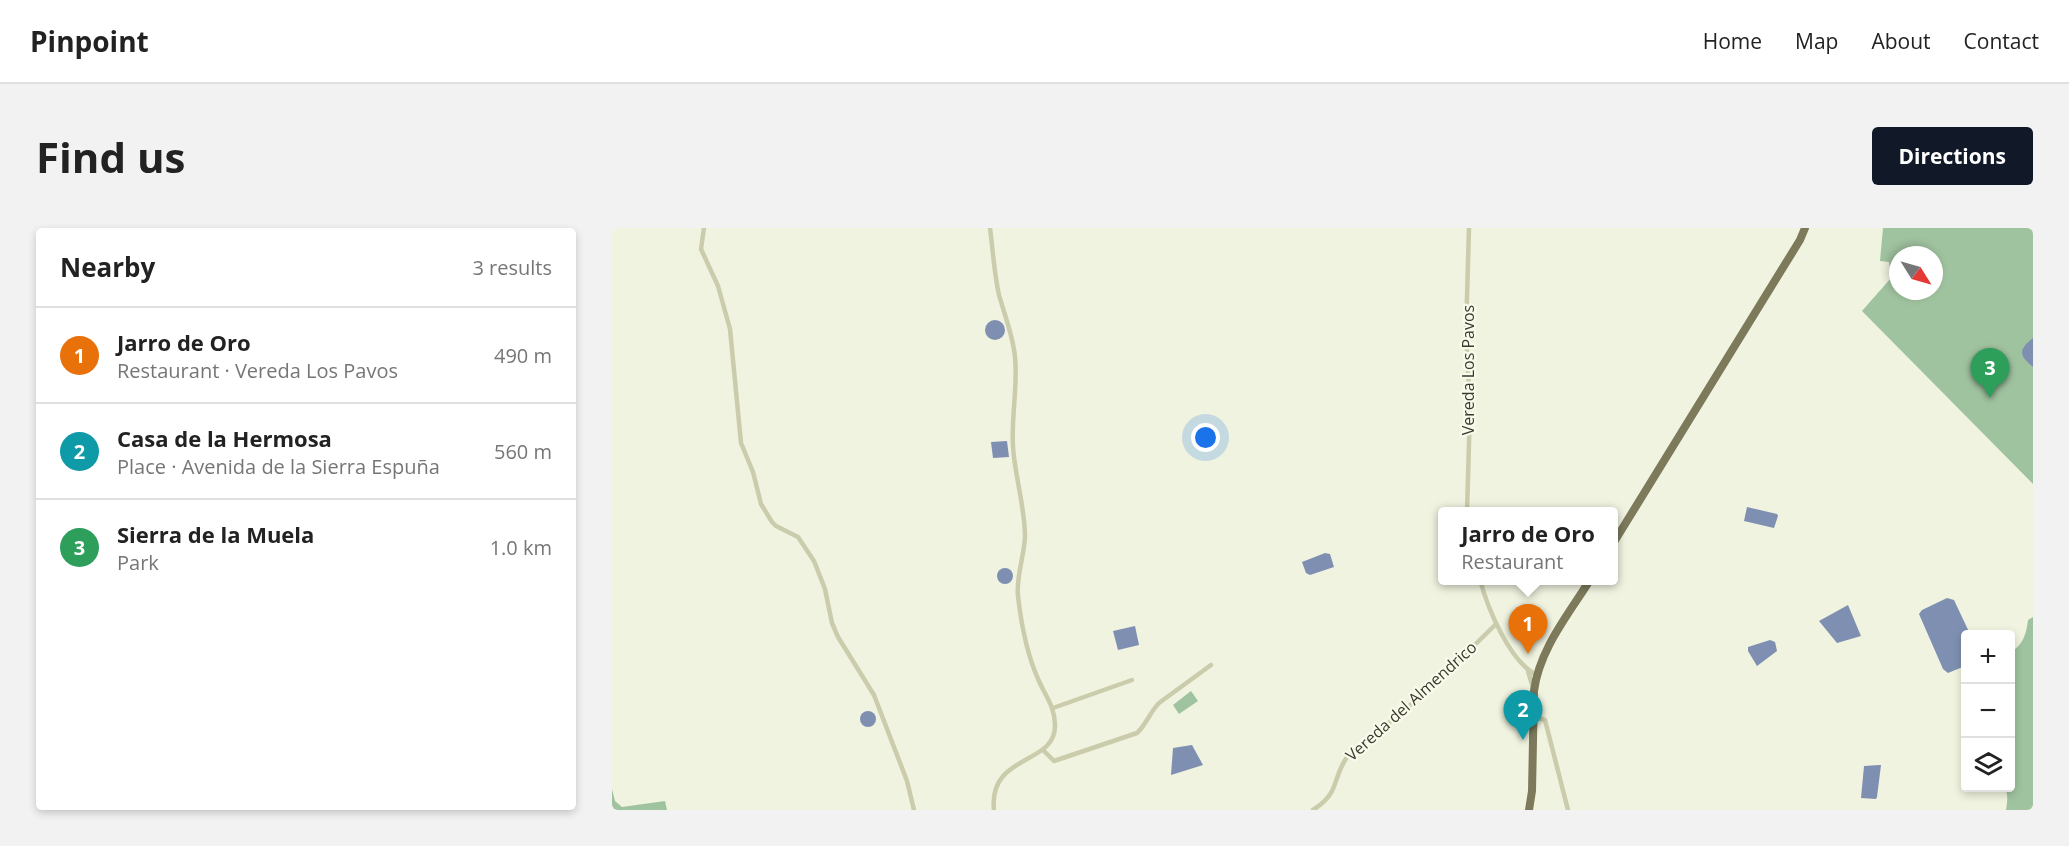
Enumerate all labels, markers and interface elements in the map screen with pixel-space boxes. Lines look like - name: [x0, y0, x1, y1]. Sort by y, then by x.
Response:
- text: Pinpoint: [30, 22, 149, 60]
- text: Home: [1703, 27, 1762, 55]
- text: Map: [1795, 27, 1838, 55]
- text: About: [1871, 27, 1931, 55]
- text: Contact: [1964, 27, 2039, 55]
- button: Directions: [1872, 127, 2033, 185]
- text: Find us: [36, 128, 185, 185]
- north arrow: [1889, 246, 1943, 300]
- text: Nearby: [60, 249, 155, 285]
- text: 3 results: [472, 254, 552, 281]
- street label: Vereda Los Pavos: [1457, 305, 1479, 435]
- text: Jarro de Oro: [117, 327, 251, 357]
- text: 1: [74, 342, 85, 369]
- text: 490 m: [494, 342, 552, 369]
- pin: 3: [1970, 348, 2010, 398]
- text: Restaurant · Vereda Los Pavos: [117, 357, 398, 384]
- text: Casa de la Hermosa: [117, 423, 332, 453]
- your location: [1191, 423, 1220, 452]
- text: 2: [74, 438, 85, 465]
- text: 560 m: [494, 438, 552, 465]
- text: Place · Avenida de la Sierra Espuña: [117, 453, 440, 480]
- popup: [1438, 507, 1618, 585]
- text: Jarro de Oro: [1461, 518, 1595, 548]
- text: Sierra de la Muela: [117, 519, 314, 549]
- text: 3: [74, 534, 85, 561]
- text: 1.0 km: [490, 534, 552, 561]
- text: Restaurant: [1461, 548, 1563, 575]
- text: Park: [117, 549, 159, 576]
- pin: 1: [1508, 604, 1548, 654]
- map controls: [1961, 630, 2015, 792]
- button: +: [1961, 630, 2015, 684]
- street label: Vereda del Almendrico: [1341, 636, 1481, 766]
- button: −: [1961, 684, 2015, 738]
- pin: 2: [1504, 690, 1542, 740]
- button: layers: [1961, 738, 2015, 792]

